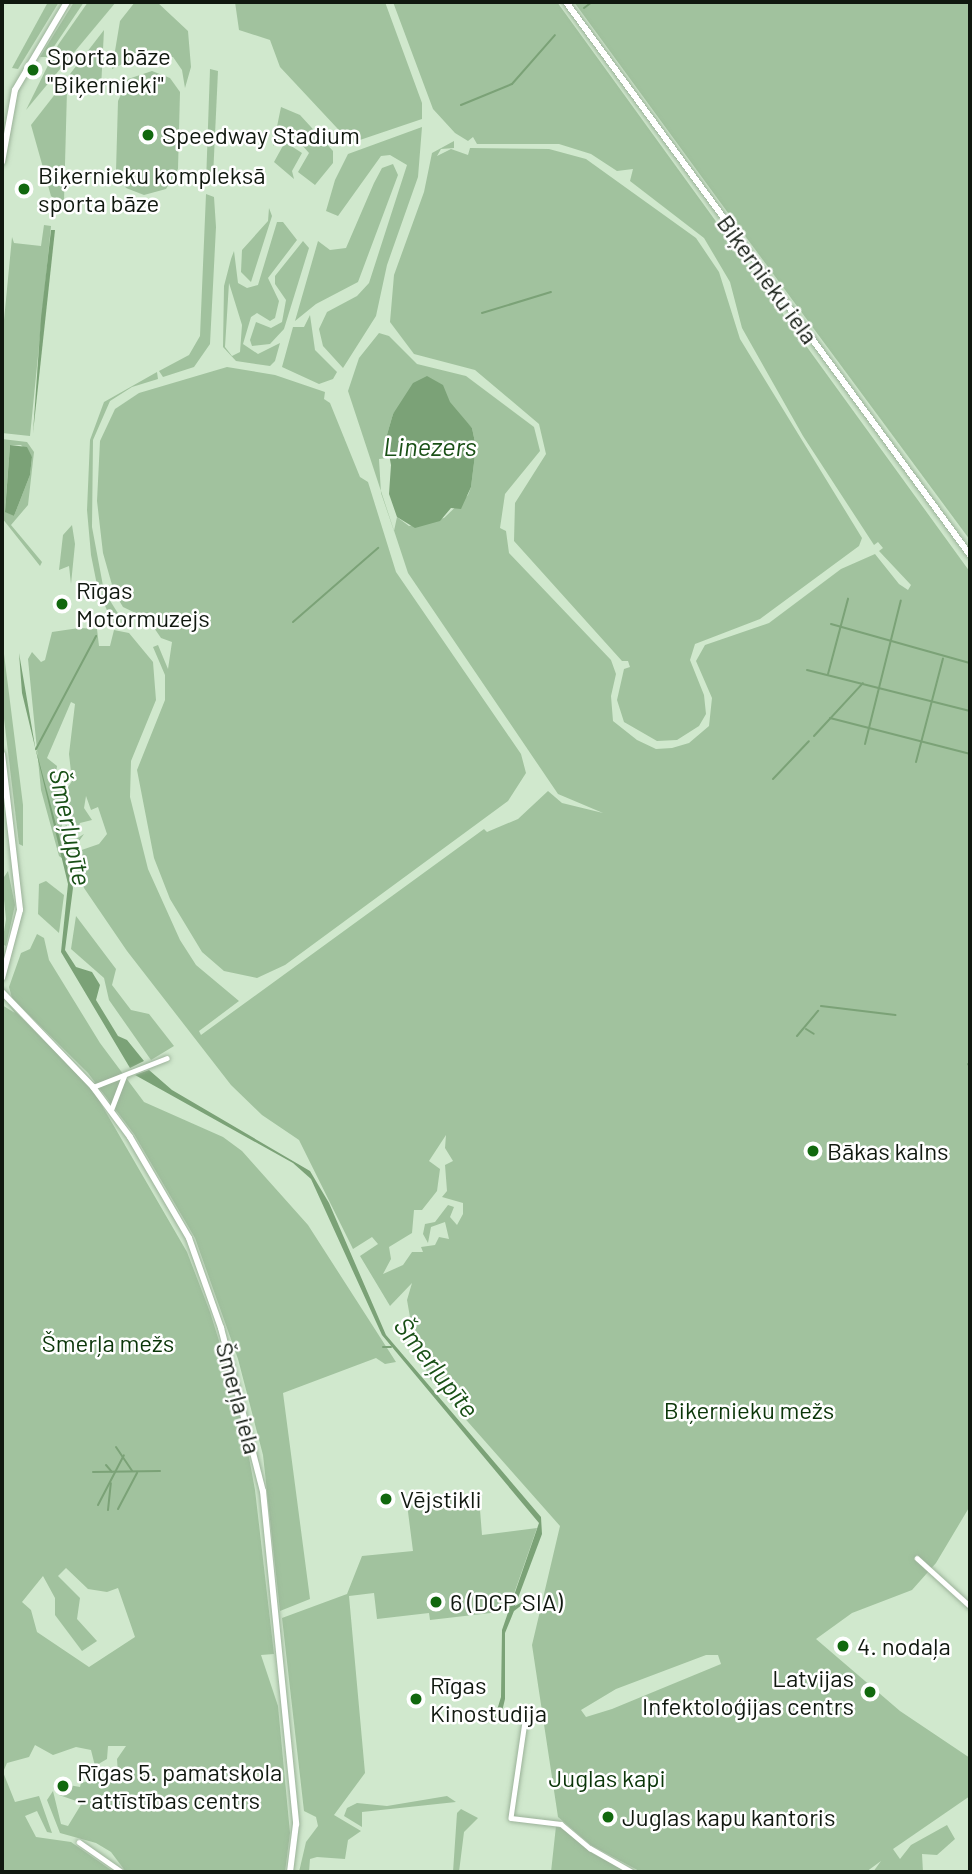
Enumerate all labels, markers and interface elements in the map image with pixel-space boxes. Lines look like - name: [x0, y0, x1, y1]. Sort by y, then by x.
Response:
- place label: Sporta bāze "Biķernieki": [47, 42, 171, 98]
- marker: Sporta bāze "Biķernieki": [25, 62, 41, 78]
- place label: Speedway Stadium: [162, 121, 360, 149]
- marker: Speedway Stadium: [140, 127, 156, 143]
- place label: Biķernieku kompleksā sporta bāze: [38, 161, 266, 217]
- marker: Biķernieku kompleksā sporta bāze: [16, 181, 32, 197]
- street label: Biķernieku iela: [712, 209, 824, 349]
- water label: Linezers: [383, 430, 477, 462]
- place label: Rīgas Motormuzejs: [76, 576, 210, 632]
- marker: Rīgas Motormuzejs: [54, 596, 70, 612]
- water label: Šmerļupīte: [43, 766, 99, 888]
- place label: Bākas kalns: [827, 1137, 949, 1165]
- marker: Bākas kalns: [805, 1143, 821, 1159]
- water label: Šmerļupīte: [388, 1311, 486, 1423]
- park label: Šmerļa mežs: [42, 1329, 174, 1357]
- street label: Šmerļa iela: [210, 1339, 268, 1457]
- park label: Biķernieku mežs: [664, 1396, 834, 1424]
- place label: Vējstikli: [400, 1485, 482, 1513]
- marker: Vējstikli: [378, 1491, 394, 1507]
- place label: 6 (DCP SIA): [450, 1588, 563, 1616]
- marker: 6 (DCP SIA): [428, 1594, 444, 1610]
- place label: 4. nodaļa: [857, 1632, 951, 1660]
- marker: 4. nodaļa: [835, 1638, 851, 1654]
- place label: Latvijas Infektoloģijas centrs: [642, 1664, 854, 1720]
- place label: Rīgas Kinostudija: [430, 1671, 547, 1727]
- marker: Latvijas Infektoloģijas centrs: [860, 1682, 880, 1702]
- marker: Rīgas Kinostudija: [408, 1691, 424, 1707]
- place label: Rīgas 5. pamatskola - attīstības centrs: [77, 1758, 282, 1814]
- park label: Juglas kapi: [548, 1764, 666, 1792]
- marker: Rīgas 5. pamatskola - attīstības centrs: [55, 1778, 71, 1794]
- place label: Juglas kapu kantoris: [622, 1803, 836, 1831]
- marker: Juglas kapu kantoris: [600, 1809, 616, 1825]

